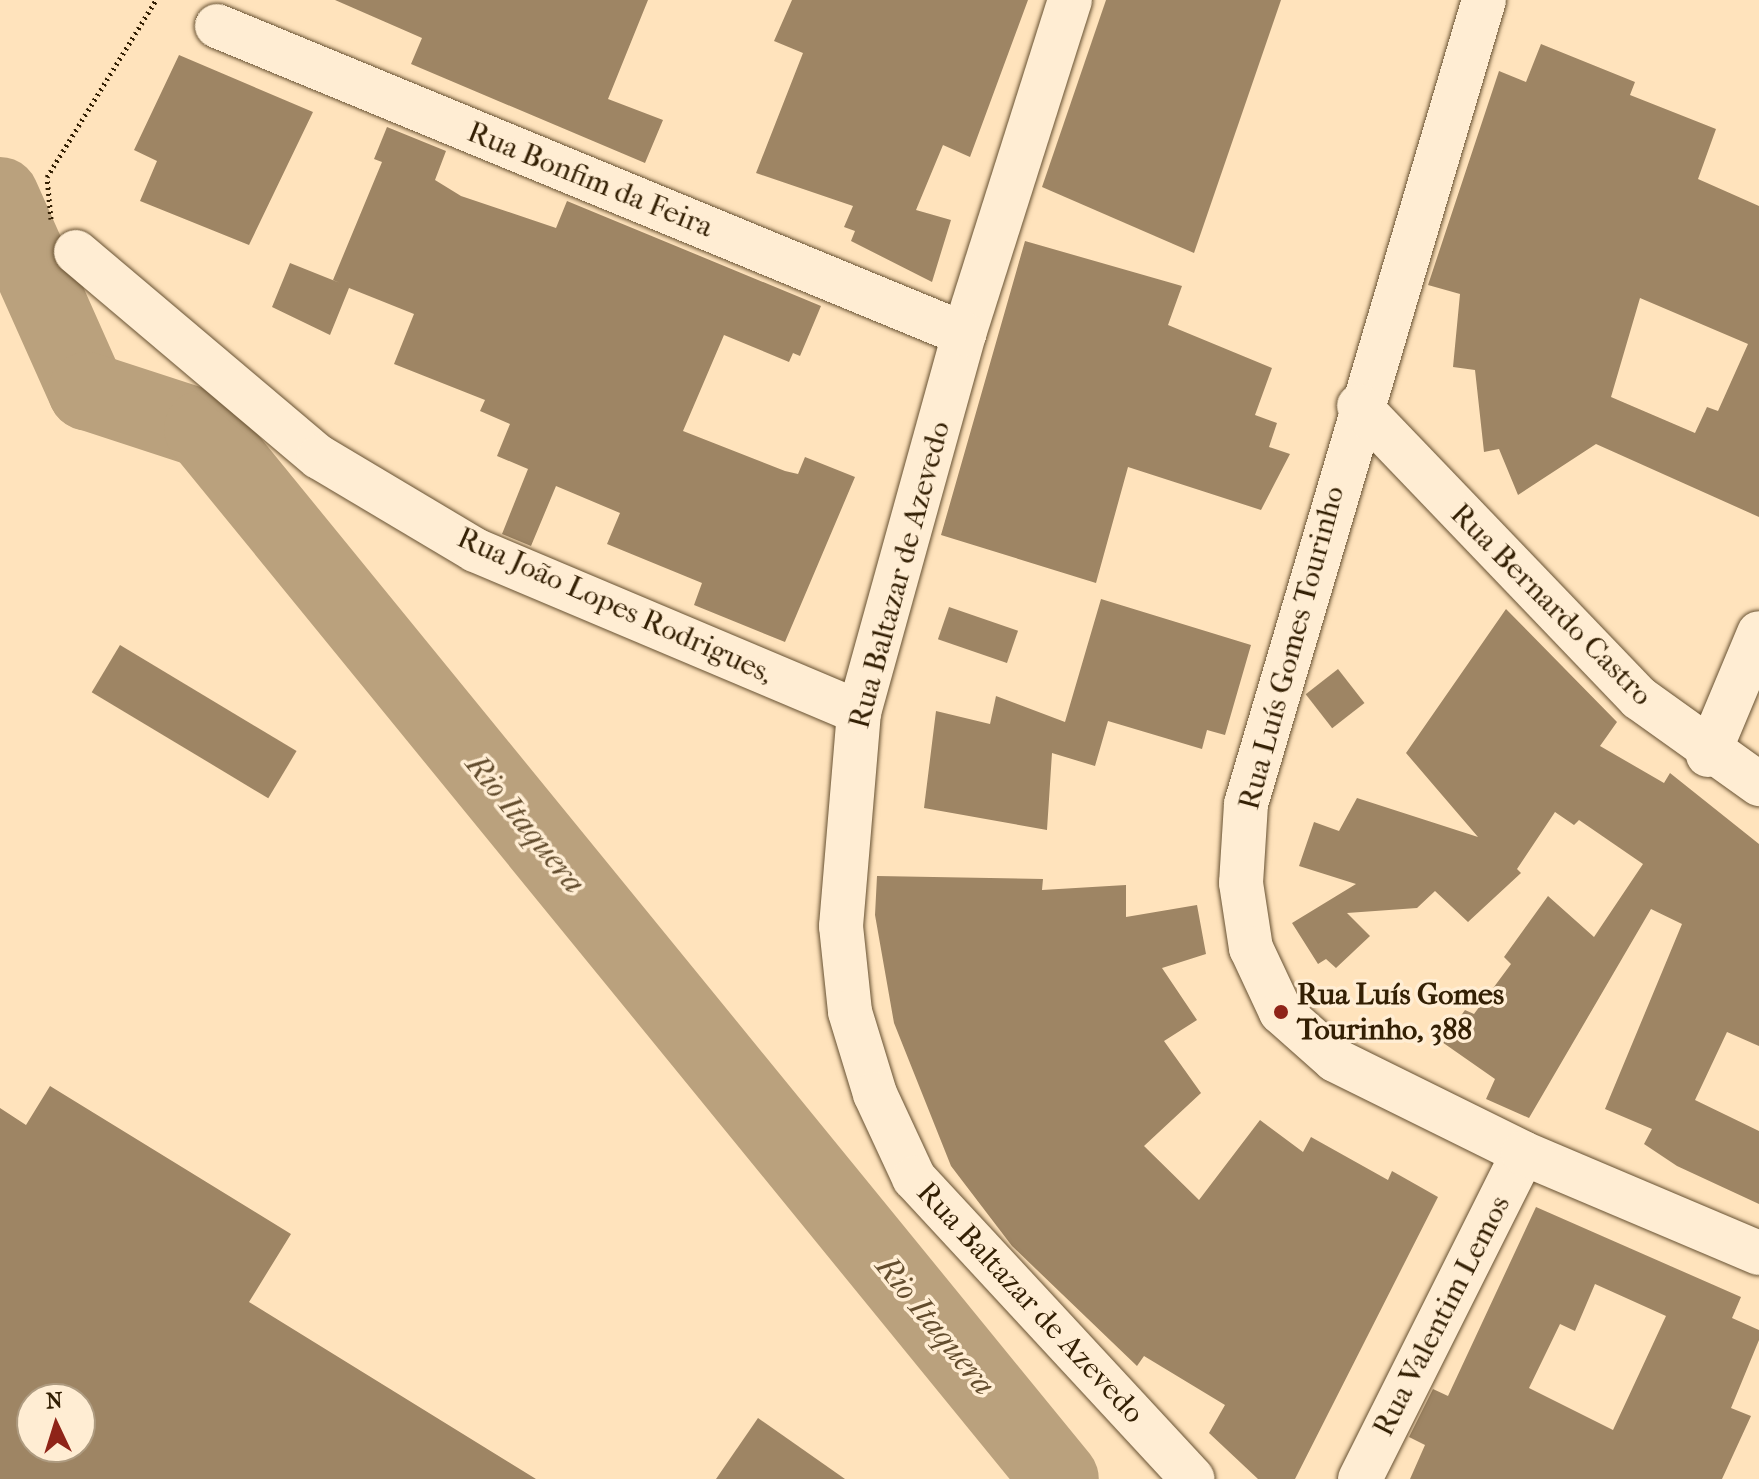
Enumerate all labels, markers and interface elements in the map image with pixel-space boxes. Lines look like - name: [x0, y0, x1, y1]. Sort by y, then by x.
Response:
- street label: Rua Bonfim da Feira: [462, 114, 718, 246]
- street label: Rua Baltazar de Azevedo: [842, 417, 958, 733]
- street label: Rua Luís Gomes Tourinho: [1231, 482, 1353, 814]
- street label: Rua Bernardo Castro: [1442, 496, 1660, 714]
- street label: Rua João Lopes Rodrigues,: [451, 520, 779, 692]
- water label: Rio Itaquera: [457, 747, 593, 901]
- place label: Rua Luís Gomes Tourinho, 388: [1297, 977, 1504, 1048]
- marker: Rua Luís Gomes Tourinho, 388: [1272, 1003, 1290, 1021]
- street label: Rua Baltazar de Azevedo: [909, 1175, 1151, 1431]
- street label: Rua Valentim Lemos: [1366, 1190, 1518, 1442]
- water label: Rio Itaquera: [867, 1249, 1003, 1403]
- north arrow: [16, 1383, 96, 1463]
- text: N: [45, 1388, 64, 1415]

